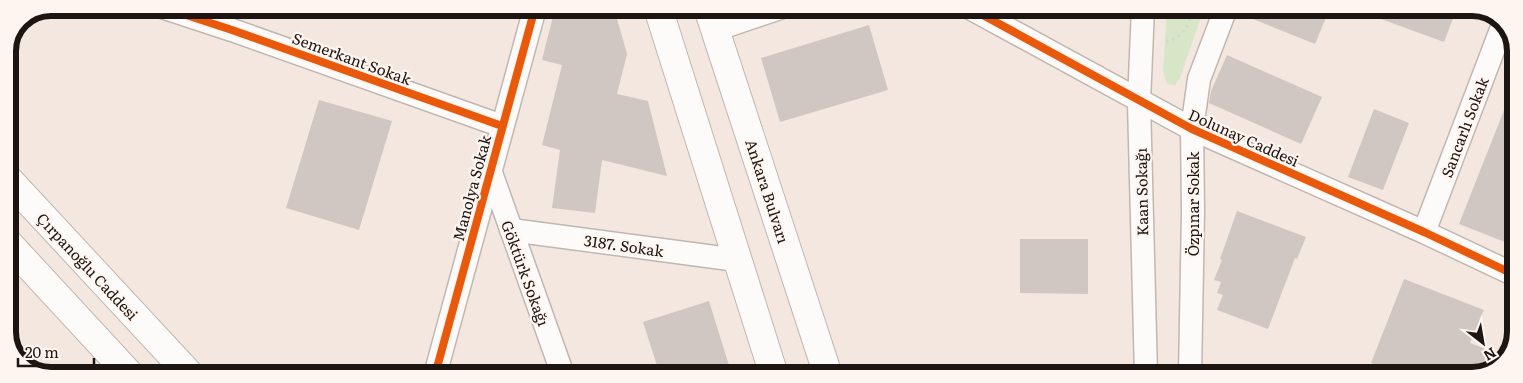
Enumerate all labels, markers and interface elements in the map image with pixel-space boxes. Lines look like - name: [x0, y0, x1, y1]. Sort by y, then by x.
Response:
- street label: Semerkant Sokak: [289, 26, 415, 90]
- street label: Sancarlı Sokak: [1434, 73, 1494, 180]
- street label: Dolunay Caddesi: [1185, 102, 1303, 172]
- street label: Manolya Sokak: [446, 132, 496, 244]
- street label: Ankara Bulvarı: [740, 136, 796, 246]
- street label: Kaan Sokağı: [1129, 148, 1153, 236]
- street label: Özpınar Sokak: [1181, 151, 1204, 256]
- street label: Çırpanoğlu Caddesi: [32, 207, 144, 325]
- street label: Göktürk Sokağı: [496, 217, 556, 329]
- street label: 3187. Sokak: [583, 228, 666, 262]
- north arrow: [1458, 318, 1508, 368]
- scale bar: [18, 336, 94, 368]
- text: 20 m: [25, 340, 59, 363]
- text: N: [1480, 343, 1500, 367]

